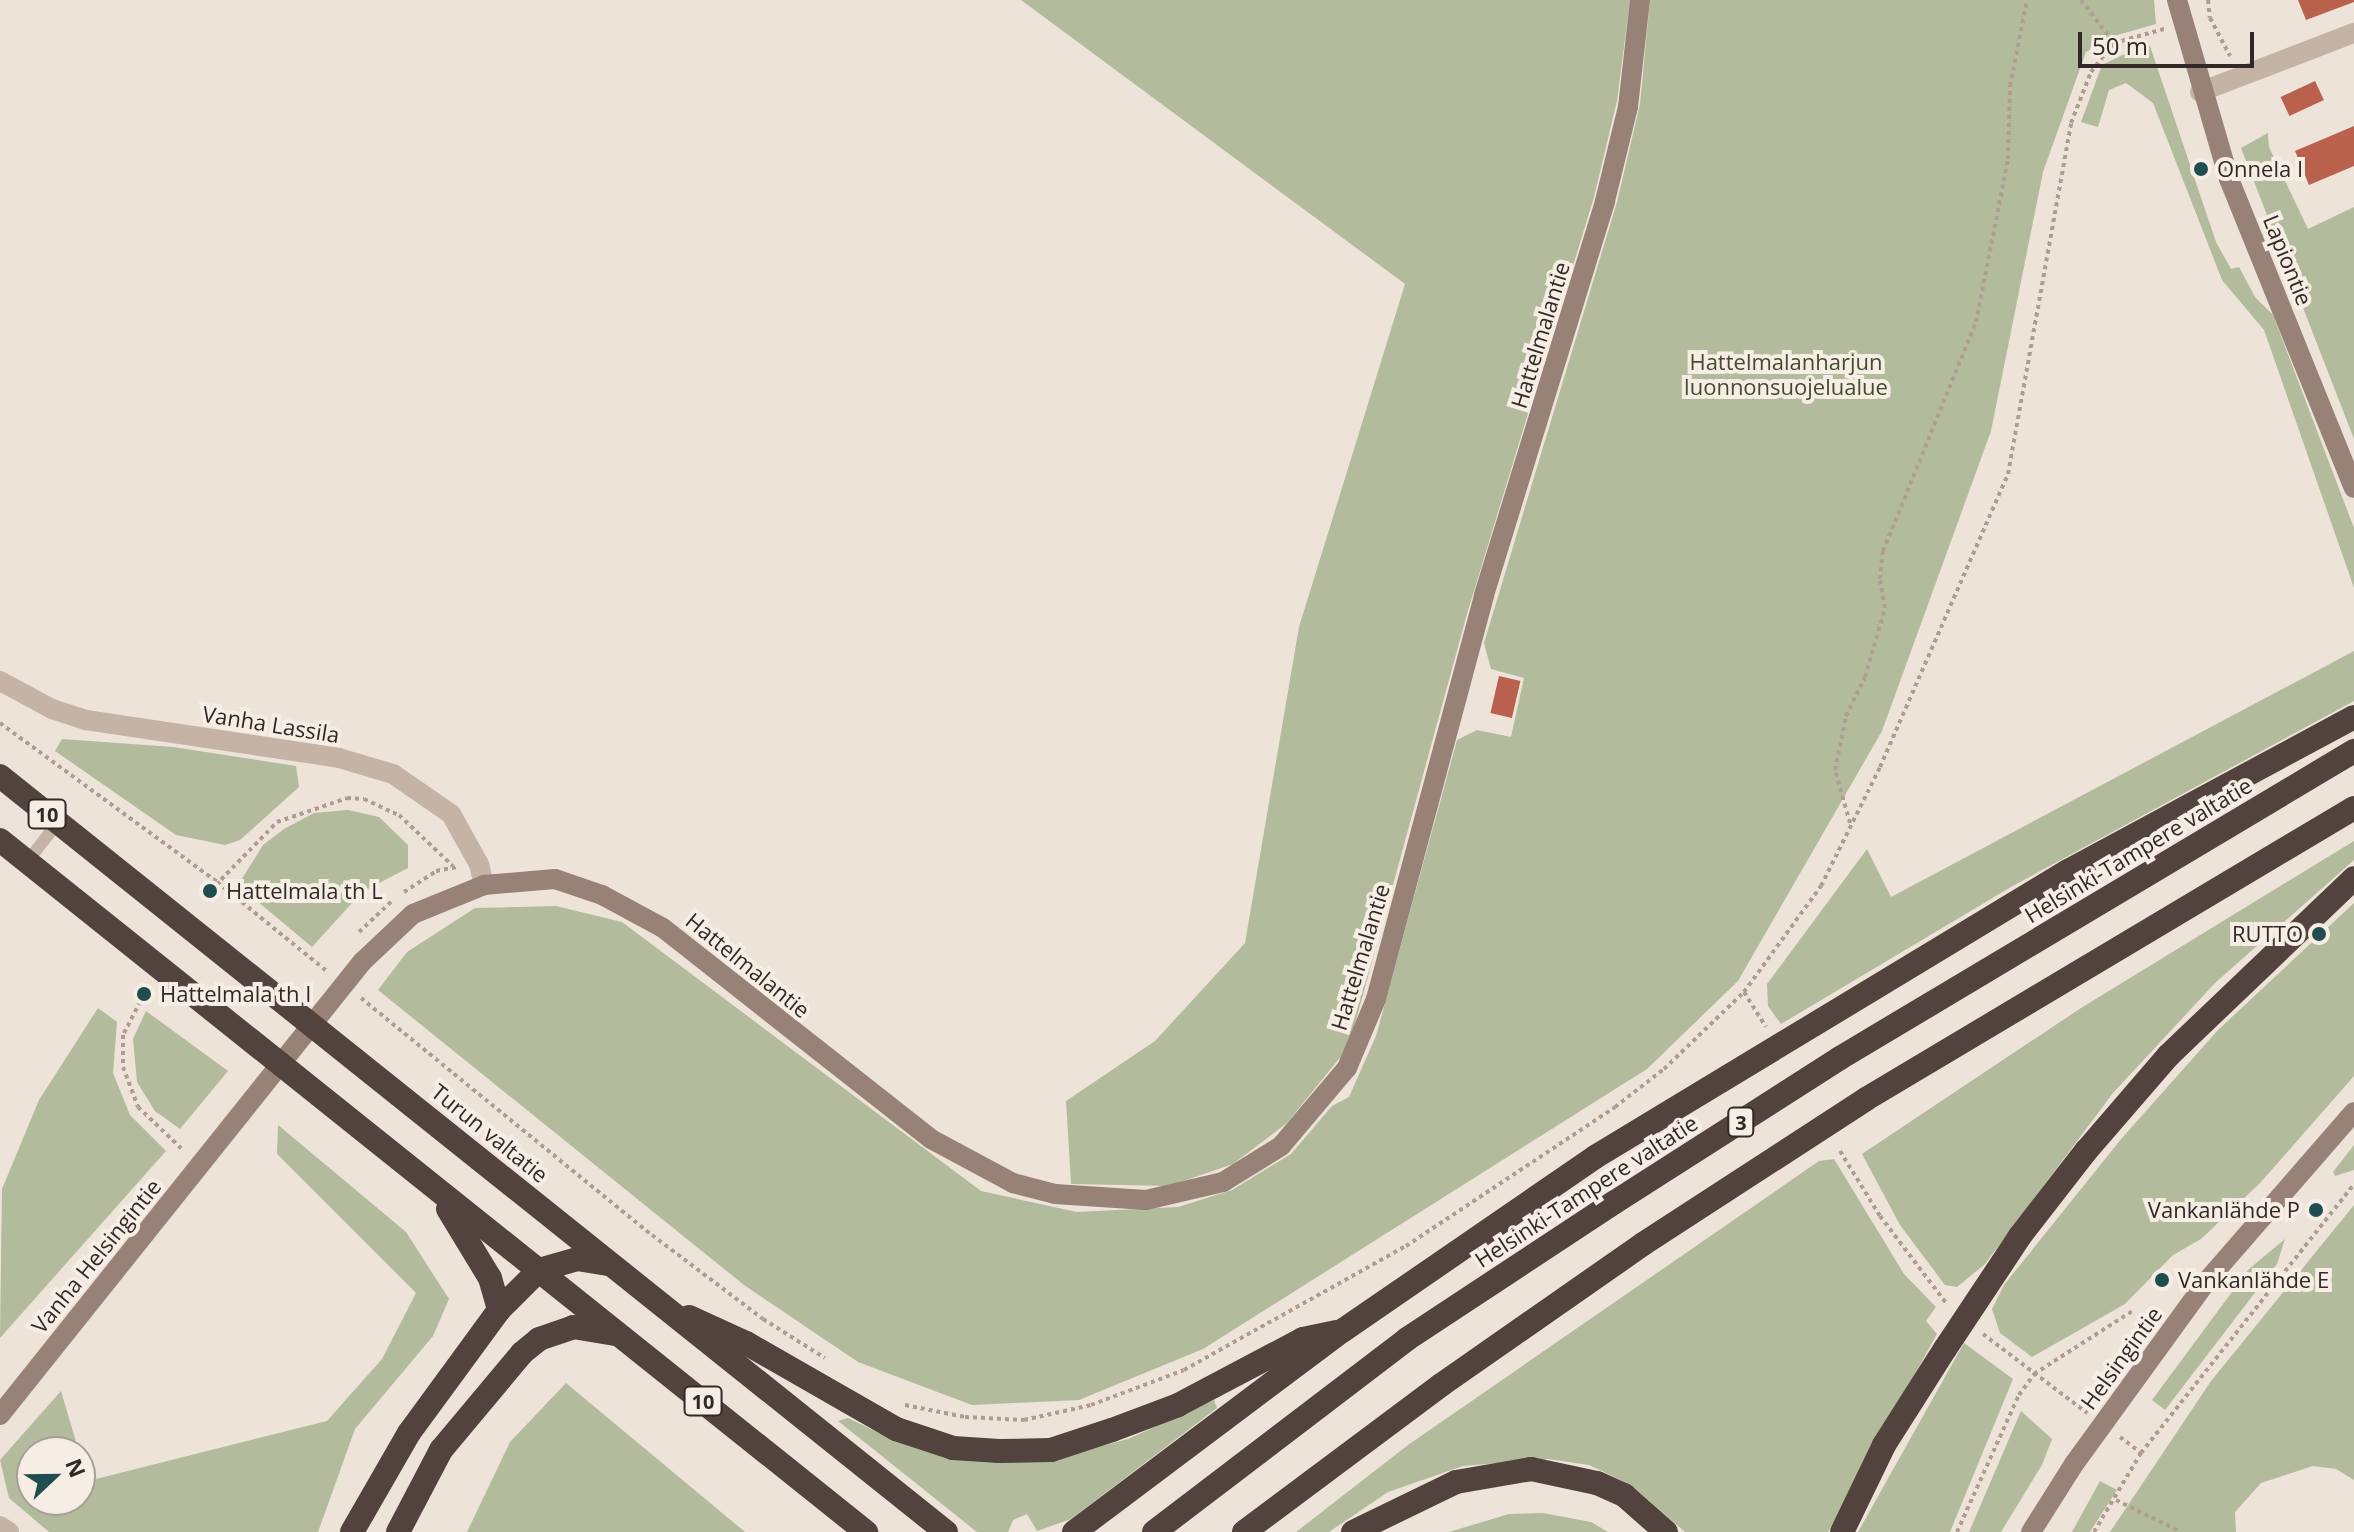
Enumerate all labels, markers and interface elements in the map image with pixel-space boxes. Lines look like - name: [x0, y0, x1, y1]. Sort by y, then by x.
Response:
- scale bar: [2082, 16, 2258, 66]
- text: 50 m: [2092, 29, 2148, 62]
- place label: Onnela I: [2217, 156, 2303, 182]
- marker: Onnela I: [2192, 160, 2210, 178]
- street label: Lapiontie: [2258, 211, 2318, 309]
- street label: Hattelmalantie: [1505, 259, 1575, 411]
- park label: Hattelmalanharjun luonnonsuojelualue: [1684, 348, 1888, 400]
- street label: Vanha Lassila: [201, 700, 341, 748]
- street label: Helsinki-Tampere valtatie: [2020, 772, 2256, 928]
- road number: 10: [27, 798, 67, 830]
- place label: Hattelmala th L: [226, 878, 383, 904]
- street label: Hattelmalantie: [1325, 881, 1395, 1033]
- marker: Hattelmala th L: [201, 882, 219, 900]
- street label: Hattelmalantie: [681, 907, 815, 1023]
- place label: RUTTO: [2232, 921, 2303, 947]
- marker: RUTTO: [2310, 925, 2328, 943]
- place label: Hattelmala th I: [160, 981, 311, 1007]
- marker: Hattelmala th I: [135, 985, 153, 1003]
- street label: Turun valtatie: [427, 1078, 553, 1188]
- road number: 3: [1727, 1106, 1755, 1138]
- street label: Helsinki-Tampere valtatie: [1470, 1109, 1702, 1273]
- street label: Vanha Helsingintie: [26, 1174, 166, 1338]
- place label: Vankanlähde P: [2148, 1197, 2300, 1223]
- marker: Vankanlähde P: [2307, 1201, 2325, 1219]
- place label: Vankanlähde E: [2178, 1267, 2329, 1293]
- marker: Vankanlähde E: [2153, 1271, 2171, 1289]
- street label: Helsingintie: [2075, 1302, 2167, 1414]
- road number: 10: [683, 1385, 723, 1417]
- north arrow: [16, 1436, 96, 1516]
- text: N: [59, 1454, 94, 1482]

